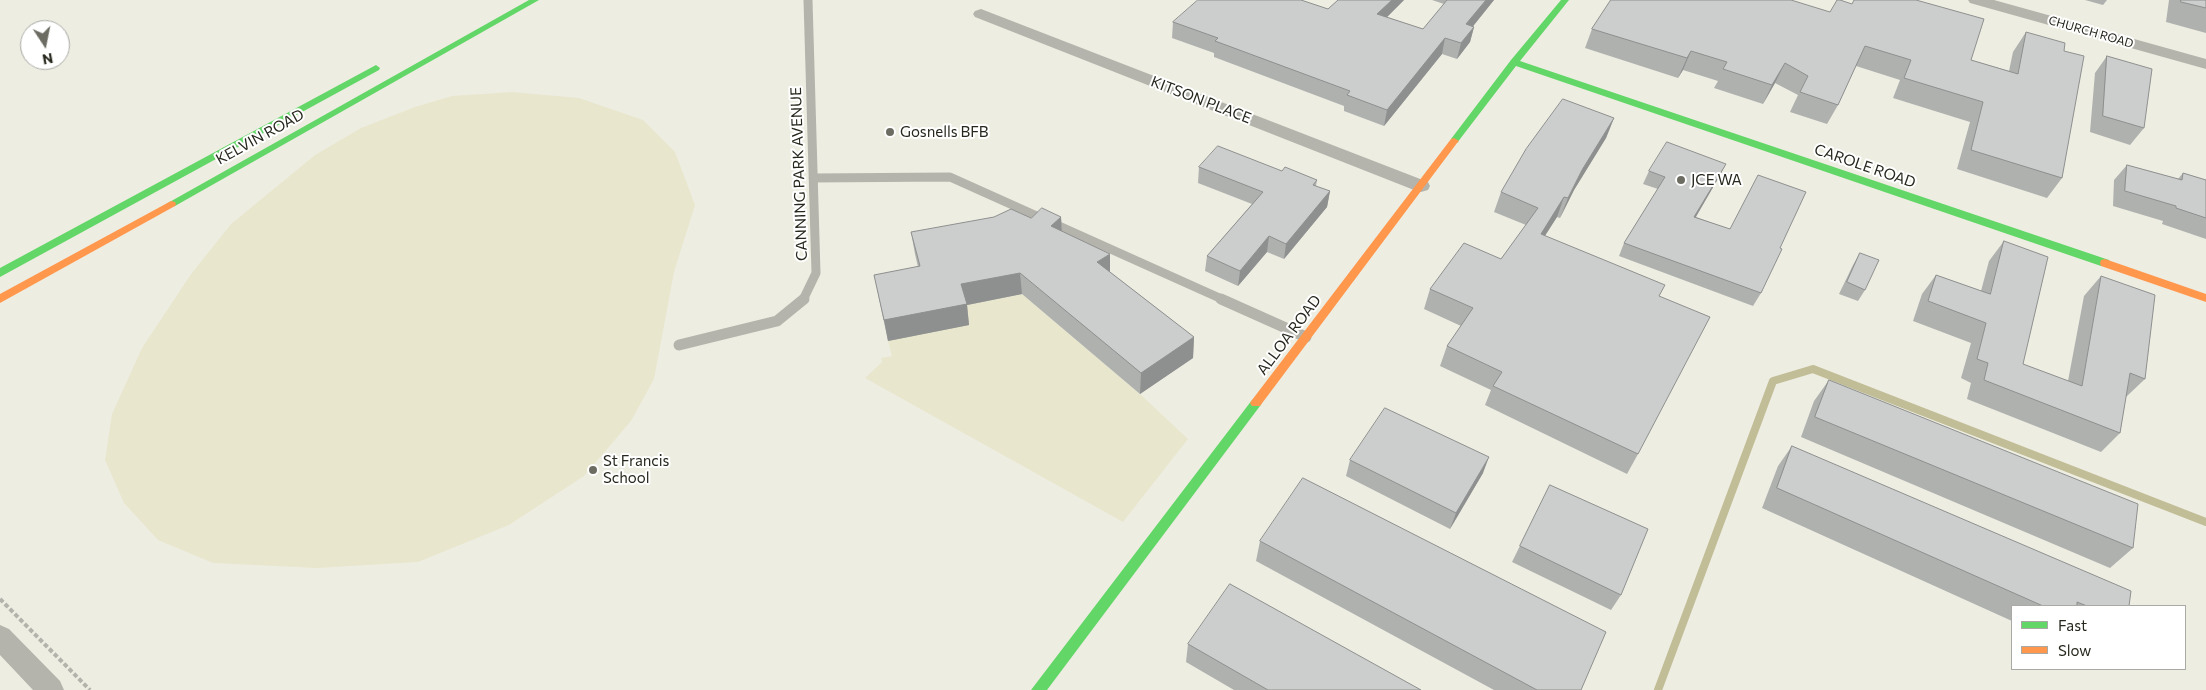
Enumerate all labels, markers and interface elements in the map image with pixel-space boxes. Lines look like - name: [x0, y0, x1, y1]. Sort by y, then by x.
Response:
- street label: CHURCH ROAD: [2047, 13, 2135, 51]
- north arrow: [20, 20, 70, 70]
- text: N: [41, 50, 55, 69]
- street label: KITSON PLACE: [1148, 73, 1254, 127]
- street label: CANNING PARK AVENUE: [787, 87, 811, 261]
- street label: KELVIN ROAD: [213, 105, 307, 169]
- place label: Gosnells BFB: [900, 123, 988, 141]
- marker: Gosnells BFB: [884, 126, 896, 138]
- street label: CAROLE ROAD: [1812, 140, 1918, 192]
- place label: JCE WA: [1691, 171, 1742, 189]
- marker: JCE WA: [1675, 174, 1687, 186]
- street label: ALLOA ROAD: [1253, 292, 1325, 378]
- place label: St Francis School: [603, 452, 669, 487]
- marker: St Francis School: [587, 464, 599, 476]
- legend: [2011, 605, 2186, 670]
- text: Fast: [2058, 616, 2087, 634]
- text: Slow: [2058, 641, 2091, 659]

